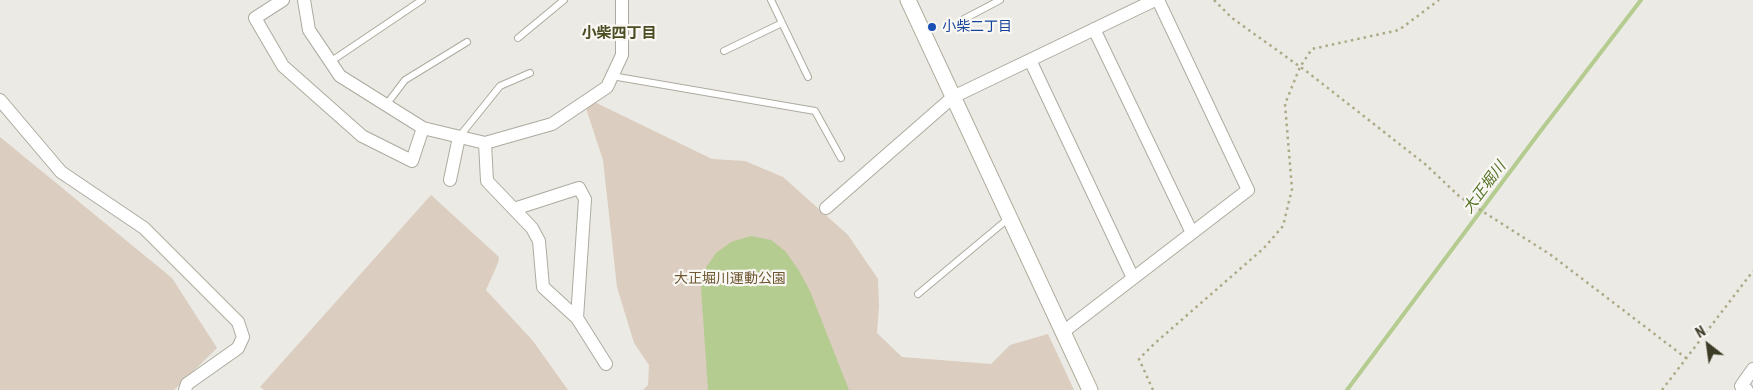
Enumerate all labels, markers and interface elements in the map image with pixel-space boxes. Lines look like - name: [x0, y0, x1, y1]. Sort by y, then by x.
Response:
- place label: 小柴二丁目: [942, 19, 1012, 35]
- marker: 小柴二丁目: [926, 21, 938, 33]
- district label: 小柴四丁目: [582, 25, 656, 43]
- water label: 大正堀川: [1460, 159, 1510, 217]
- park label: 大正堀川運動公園: [674, 271, 786, 287]
- north arrow: [1683, 320, 1733, 370]
- text: N: [1693, 323, 1708, 341]

